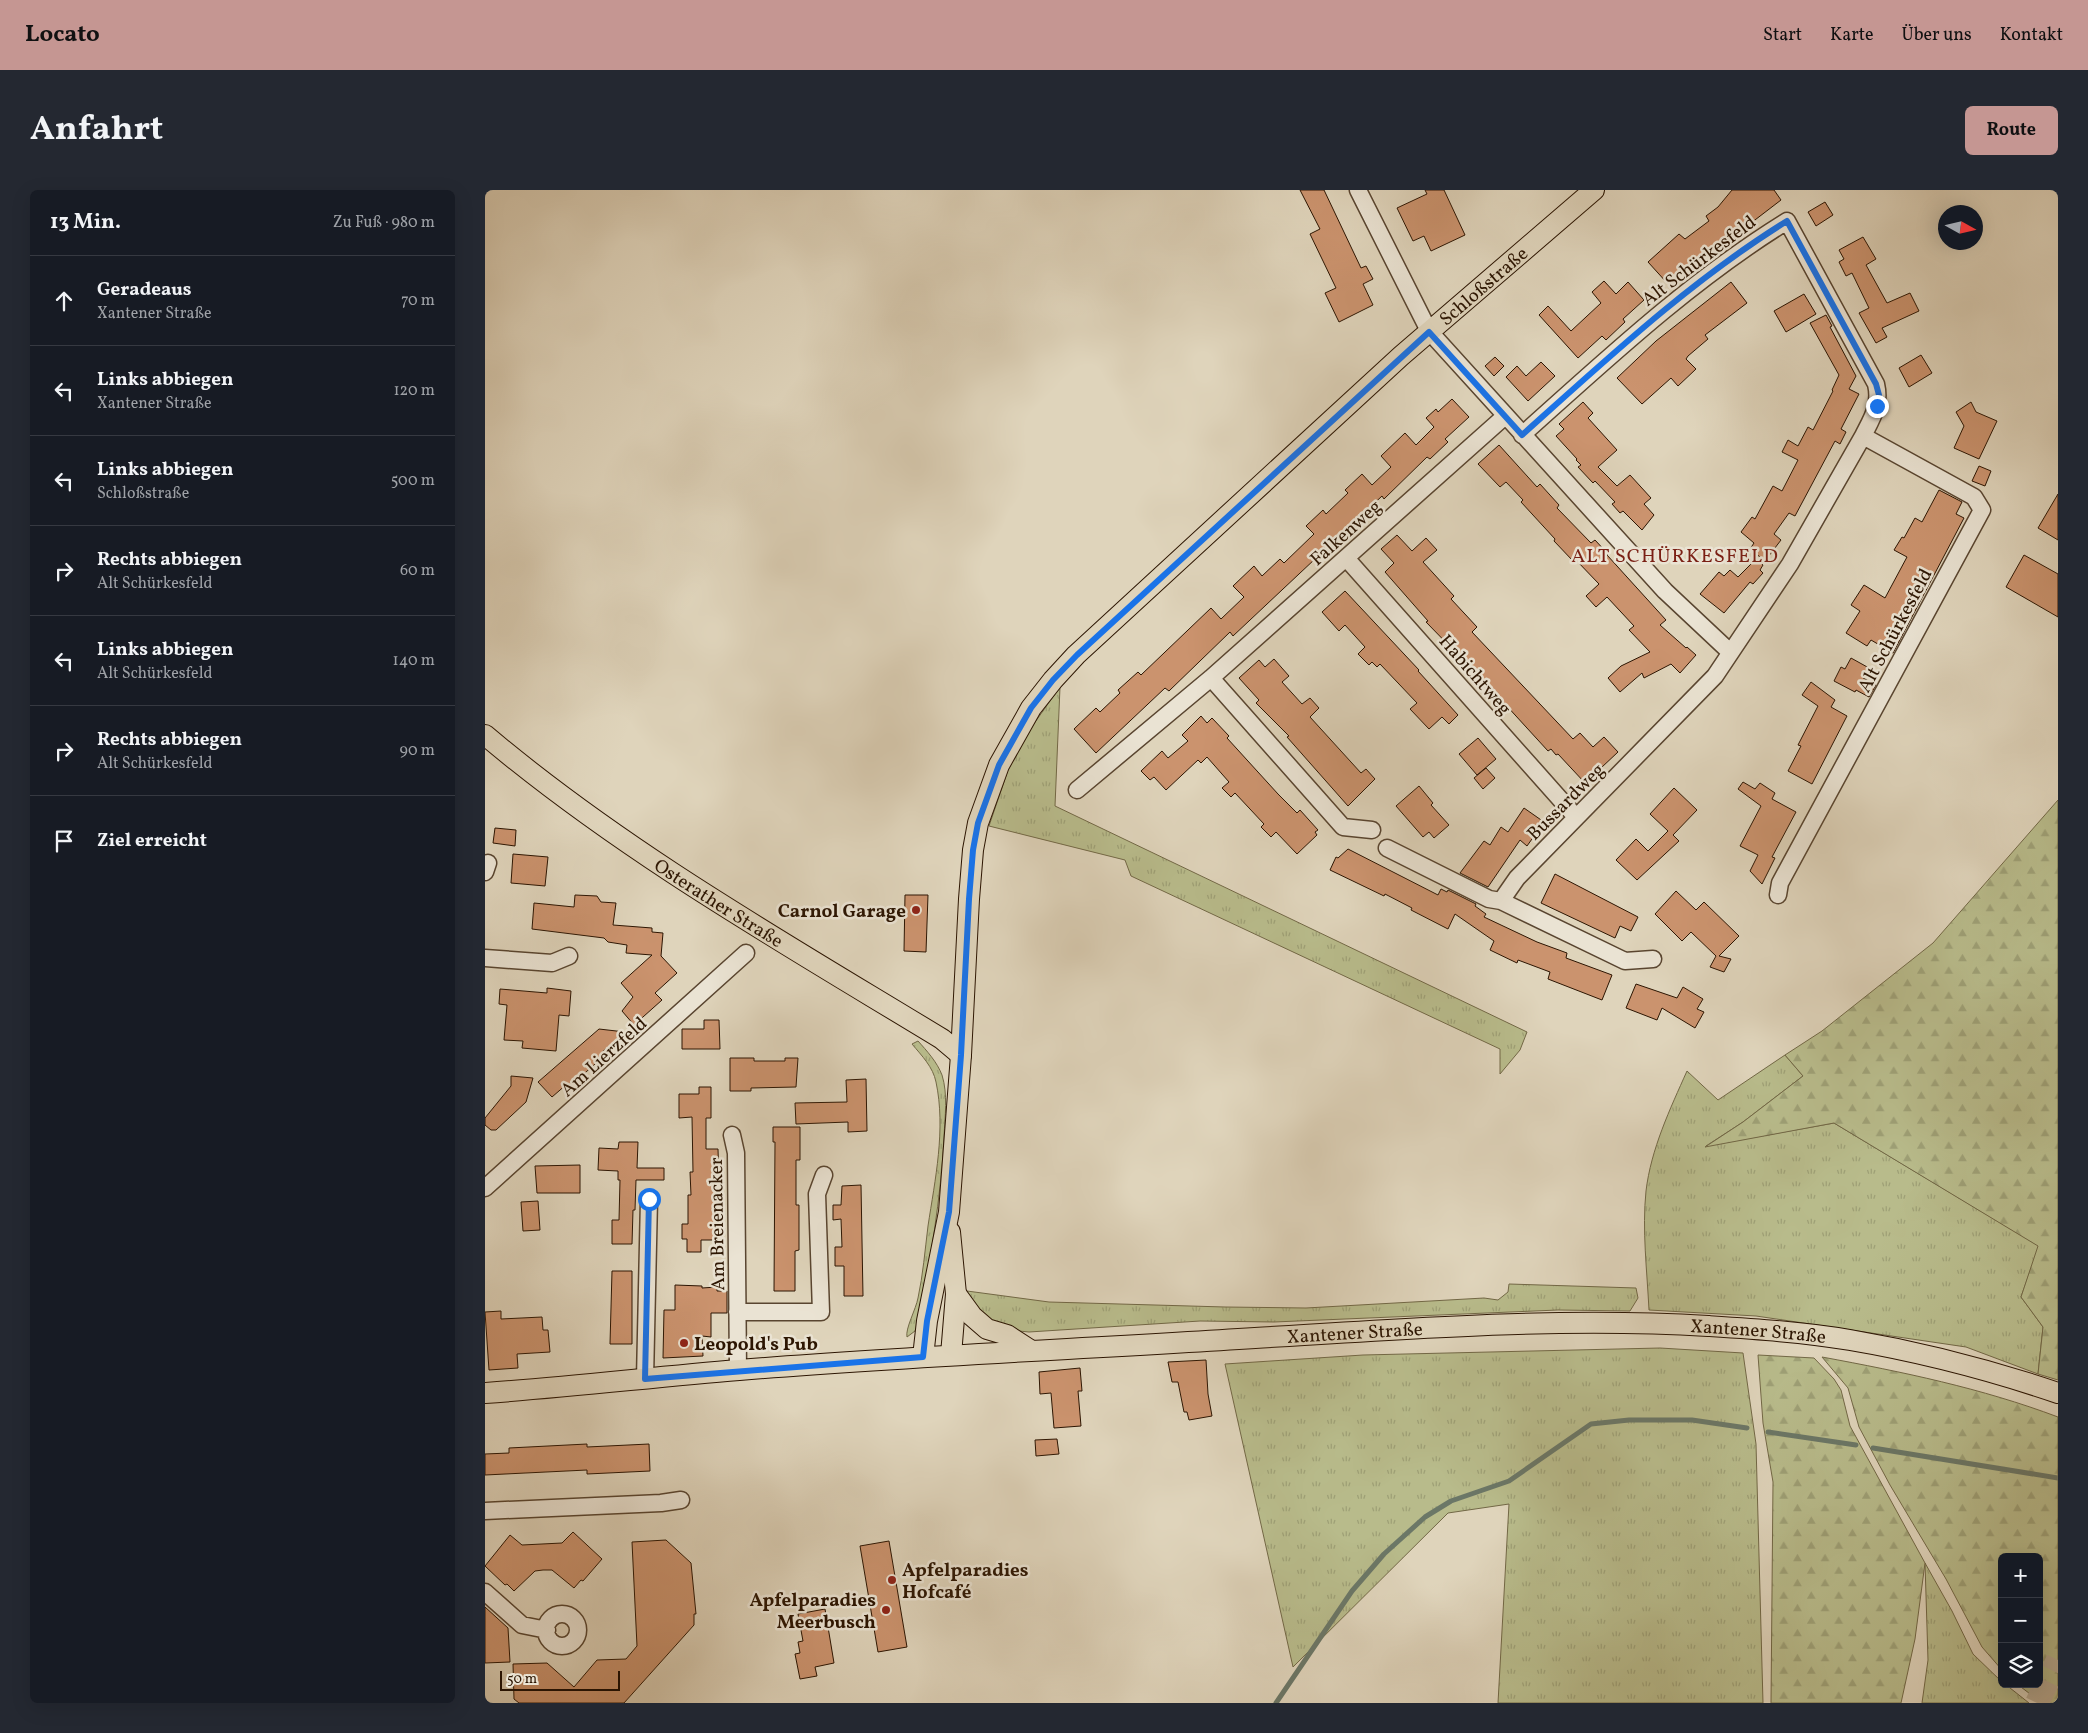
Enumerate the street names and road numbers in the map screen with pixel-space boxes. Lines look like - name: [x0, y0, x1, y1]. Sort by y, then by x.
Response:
- street label: Alt Schürkesfeld: [1637, 210, 1762, 313]
- street label: Schloßstraße: [1434, 241, 1534, 333]
- street label: Falkenweg: [1305, 494, 1388, 573]
- street label: Alt Schürkesfeld: [1852, 564, 1939, 698]
- street label: Habichtweg: [1432, 629, 1517, 721]
- street label: Bussardweg: [1522, 758, 1611, 847]
- street label: Osterather Straße: [648, 853, 788, 955]
- street label: Am Lierzfeld: [555, 1011, 653, 1104]
- street label: Am Breienacker: [704, 1157, 732, 1291]
- street label: Xantener Straße: [1690, 1314, 1828, 1351]
- street label: Xantener Straße: [1286, 1317, 1424, 1351]

